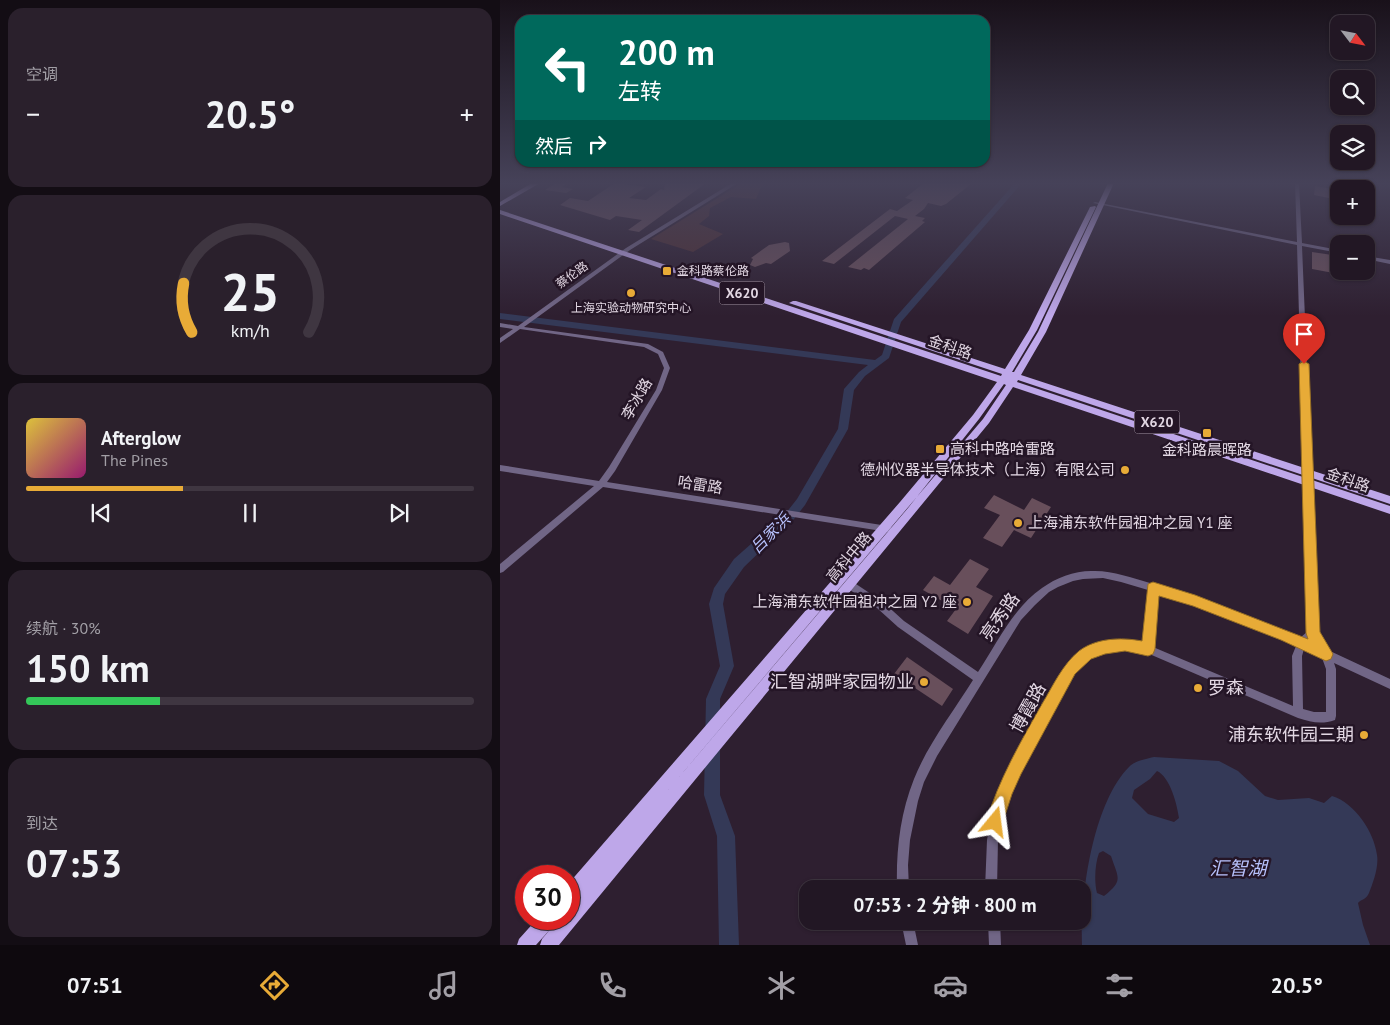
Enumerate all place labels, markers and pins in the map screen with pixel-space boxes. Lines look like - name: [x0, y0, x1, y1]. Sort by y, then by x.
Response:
- place label: 金科路蔡伦路: [677, 263, 749, 278]
- marker: 金科路蔡伦路: [661, 265, 673, 277]
- marker: 上海实验动物研究中心: [625, 287, 637, 299]
- place label: 上海实验动物研究中心: [571, 300, 691, 315]
- pin: [1283, 313, 1325, 364]
- marker: 金科路晨晖路: [1201, 427, 1213, 439]
- place label: 高科中路哈雷路: [950, 439, 1055, 458]
- place label: 金科路晨晖路: [1162, 440, 1252, 459]
- marker: 高科中路哈雷路: [934, 443, 946, 455]
- place label: 德州仪器半导体技术（上海）有限公司: [860, 460, 1115, 479]
- marker: 德州仪器半导体技术（上海）有限公司: [1119, 464, 1131, 476]
- place label: 上海浦东软件园祖冲之园 Y1 座: [1028, 513, 1233, 532]
- marker: 上海浦东软件园祖冲之园 Y1 座: [1012, 517, 1024, 529]
- place label: 上海浦东软件园祖冲之园 Y2 座: [752, 592, 957, 611]
- marker: 上海浦东软件园祖冲之园 Y2 座: [961, 596, 973, 608]
- place label: 汇智湖畔家园物业: [770, 670, 914, 693]
- marker: 汇智湖畔家园物业: [918, 676, 930, 688]
- place label: 罗森: [1208, 676, 1244, 699]
- marker: 罗森: [1192, 682, 1204, 694]
- place label: 浦东软件园三期: [1228, 723, 1354, 746]
- marker: 浦东软件园三期: [1358, 729, 1370, 741]

